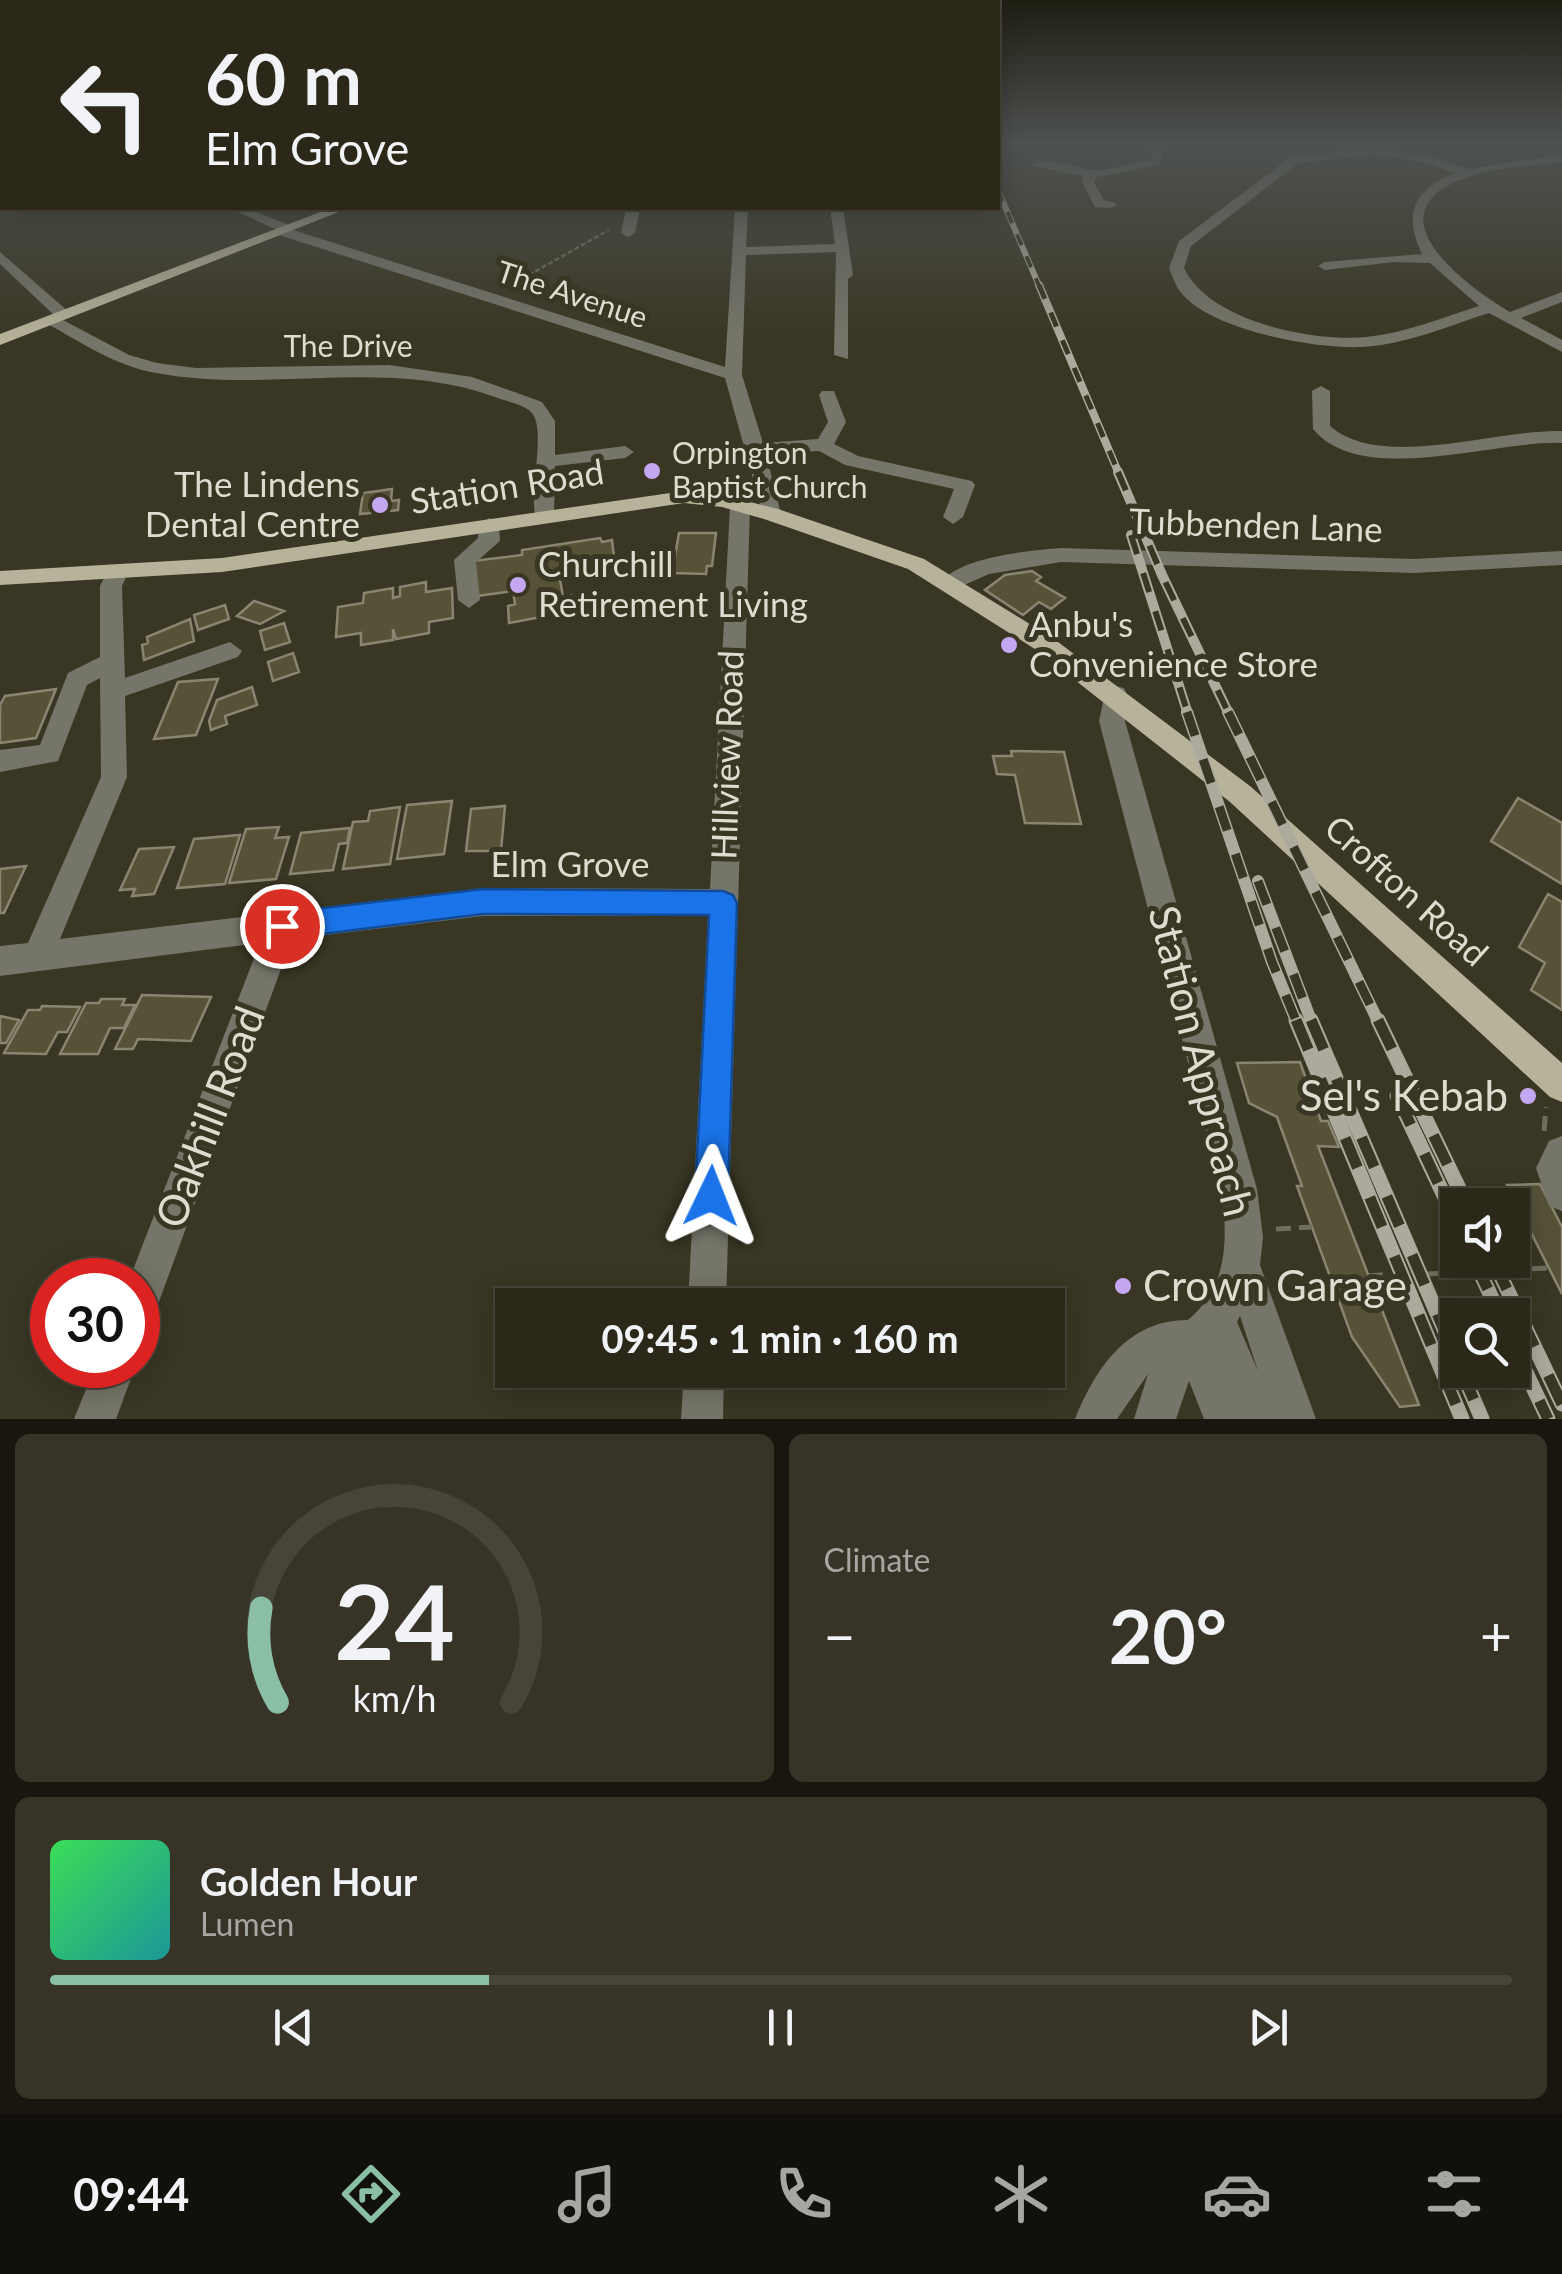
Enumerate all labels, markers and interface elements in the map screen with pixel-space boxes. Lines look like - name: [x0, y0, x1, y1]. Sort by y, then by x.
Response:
- text: 60 m: [205, 36, 362, 120]
- icon: left: [40, 40, 170, 170]
- text: Elm Grove: [205, 121, 409, 175]
- street label: The Avenue: [493, 252, 652, 334]
- street label: The Drive: [283, 327, 413, 363]
- place label: Orpington Baptist Church: [672, 434, 867, 504]
- street label: Station Road: [407, 449, 606, 521]
- marker: Orpington Baptist Church: [641, 460, 663, 482]
- place label: The Lindens Dental Centre: [145, 462, 360, 544]
- marker: The Lindens Dental Centre: [369, 494, 391, 516]
- street label: Tubbenden Lane: [1129, 499, 1384, 549]
- place label: Churchill Retirement Living: [538, 542, 808, 624]
- marker: Churchill Retirement Living: [507, 574, 529, 596]
- place label: Anbu's Convenience Store: [1029, 602, 1318, 684]
- marker: Anbu's Convenience Store: [998, 634, 1020, 656]
- street label: Hillview Road: [701, 650, 751, 860]
- street label: Crofton Road: [1317, 805, 1497, 974]
- street label: Elm Grove: [491, 842, 649, 884]
- pin: [240, 884, 325, 969]
- icon: arrive: [255, 899, 310, 954]
- street label: Station Approach: [1139, 900, 1265, 1221]
- street label: Oakhill Road: [144, 999, 274, 1234]
- place label: Sel's Kebab: [1300, 1070, 1508, 1120]
- marker: Sel's Kebab: [1517, 1085, 1539, 1107]
- position arrow: [659, 1144, 763, 1248]
- map controls: [1440, 1188, 1530, 1388]
- button: sound: [1440, 1188, 1530, 1278]
- speed limit sign: 30: [30, 1258, 160, 1388]
- place label: Crown Garage: [1143, 1260, 1407, 1310]
- marker: Crown Garage: [1112, 1275, 1134, 1297]
- button: search: [1440, 1298, 1530, 1388]
- text: 09:45 · 1 min · 160 m: [601, 1315, 959, 1361]
- text: Climate: [824, 1540, 930, 1579]
- text: 24: [334, 1557, 455, 1682]
- text: 20°: [1109, 1590, 1227, 1680]
- text: −: [824, 1602, 855, 1668]
- text: +: [1480, 1602, 1512, 1668]
- text: km/h: [352, 1677, 436, 1720]
- text: Golden Hour: [200, 1858, 417, 1904]
- text: Lumen: [200, 1904, 294, 1943]
- icon: previous: [266, 2000, 321, 2055]
- icon: pause: [753, 2000, 808, 2055]
- icon: next: [1241, 2000, 1296, 2055]
- icon: directions: [336, 2159, 406, 2229]
- icon: music: [552, 2159, 622, 2229]
- icon: phone: [769, 2159, 839, 2229]
- icon: climate: [986, 2159, 1056, 2229]
- icon: car: [1202, 2159, 1272, 2229]
- icon: filters: [1419, 2159, 1489, 2229]
- text: 09:44: [73, 2167, 189, 2221]

